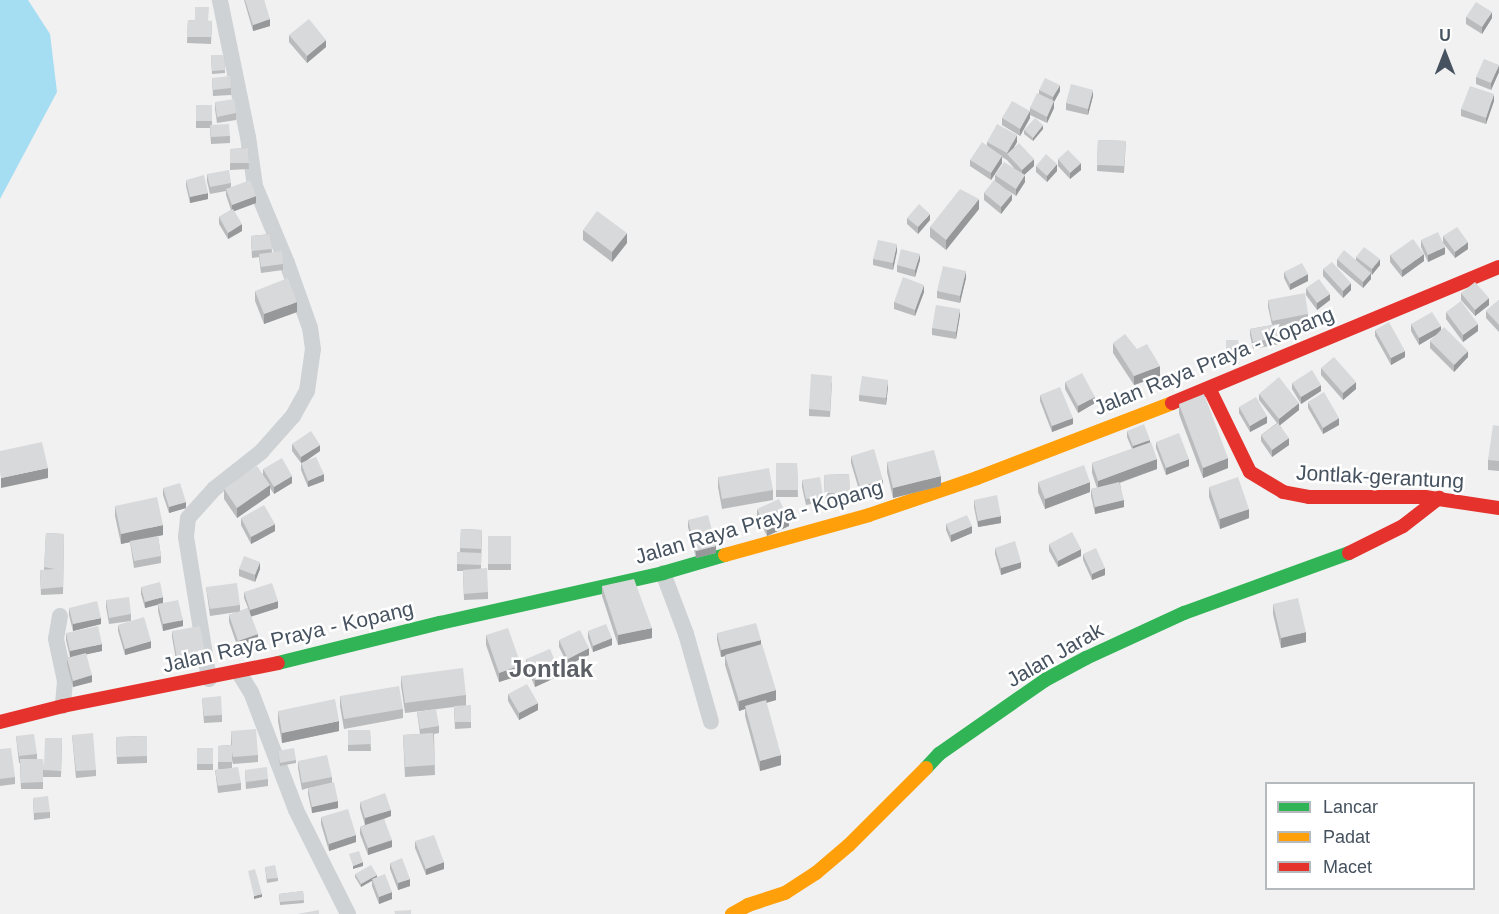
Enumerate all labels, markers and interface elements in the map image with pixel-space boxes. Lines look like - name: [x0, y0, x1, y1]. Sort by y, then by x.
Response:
- north arrow: [1415, 24, 1475, 84]
- text: U: [1439, 27, 1451, 44]
- street label: Jalan Raya Praya - Kopang: [1090, 301, 1338, 421]
- street label: Jontlak-gerantung: [1295, 460, 1465, 494]
- street label: Jalan Raya Praya - Kopang: [632, 474, 886, 570]
- street label: Jalan Raya Praya - Kopang: [160, 596, 416, 678]
- street label: Jalan Jarak: [1002, 617, 1108, 693]
- district label: Jontlak: [509, 655, 593, 683]
- legend: [1265, 782, 1475, 890]
- text: Lancar: [1323, 797, 1378, 817]
- text: Padat: [1323, 827, 1370, 847]
- text: Macet: [1323, 857, 1372, 877]

